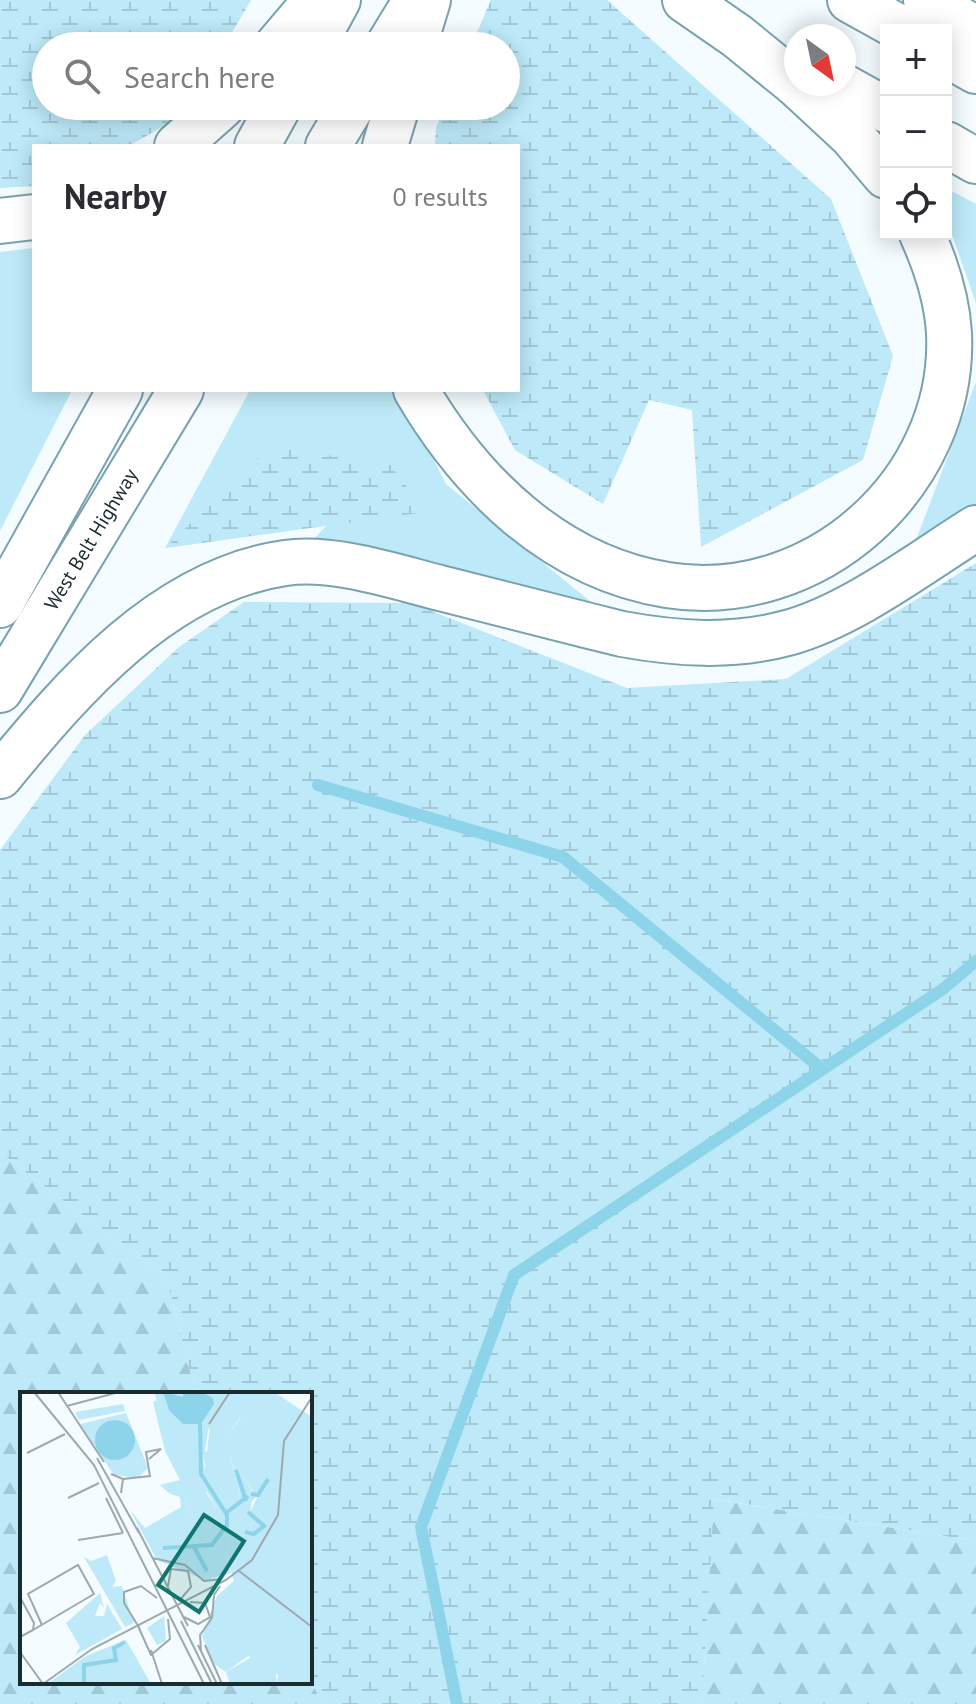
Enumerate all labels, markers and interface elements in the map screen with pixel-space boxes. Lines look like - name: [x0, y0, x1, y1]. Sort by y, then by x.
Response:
- north arrow: [784, 24, 856, 96]
- map controls: [880, 24, 952, 240]
- button: +: [880, 24, 952, 96]
- search box: [32, 32, 520, 120]
- icon: search: [60, 54, 104, 98]
- text: Search here: [124, 57, 275, 96]
- button: −: [880, 96, 952, 168]
- button: locate: [880, 168, 952, 240]
- text: Nearby: [64, 174, 166, 218]
- text: 0 results: [393, 180, 488, 213]
- street label: West Belt Highway: [38, 463, 144, 615]
- inset map: [20, 1392, 312, 1684]

